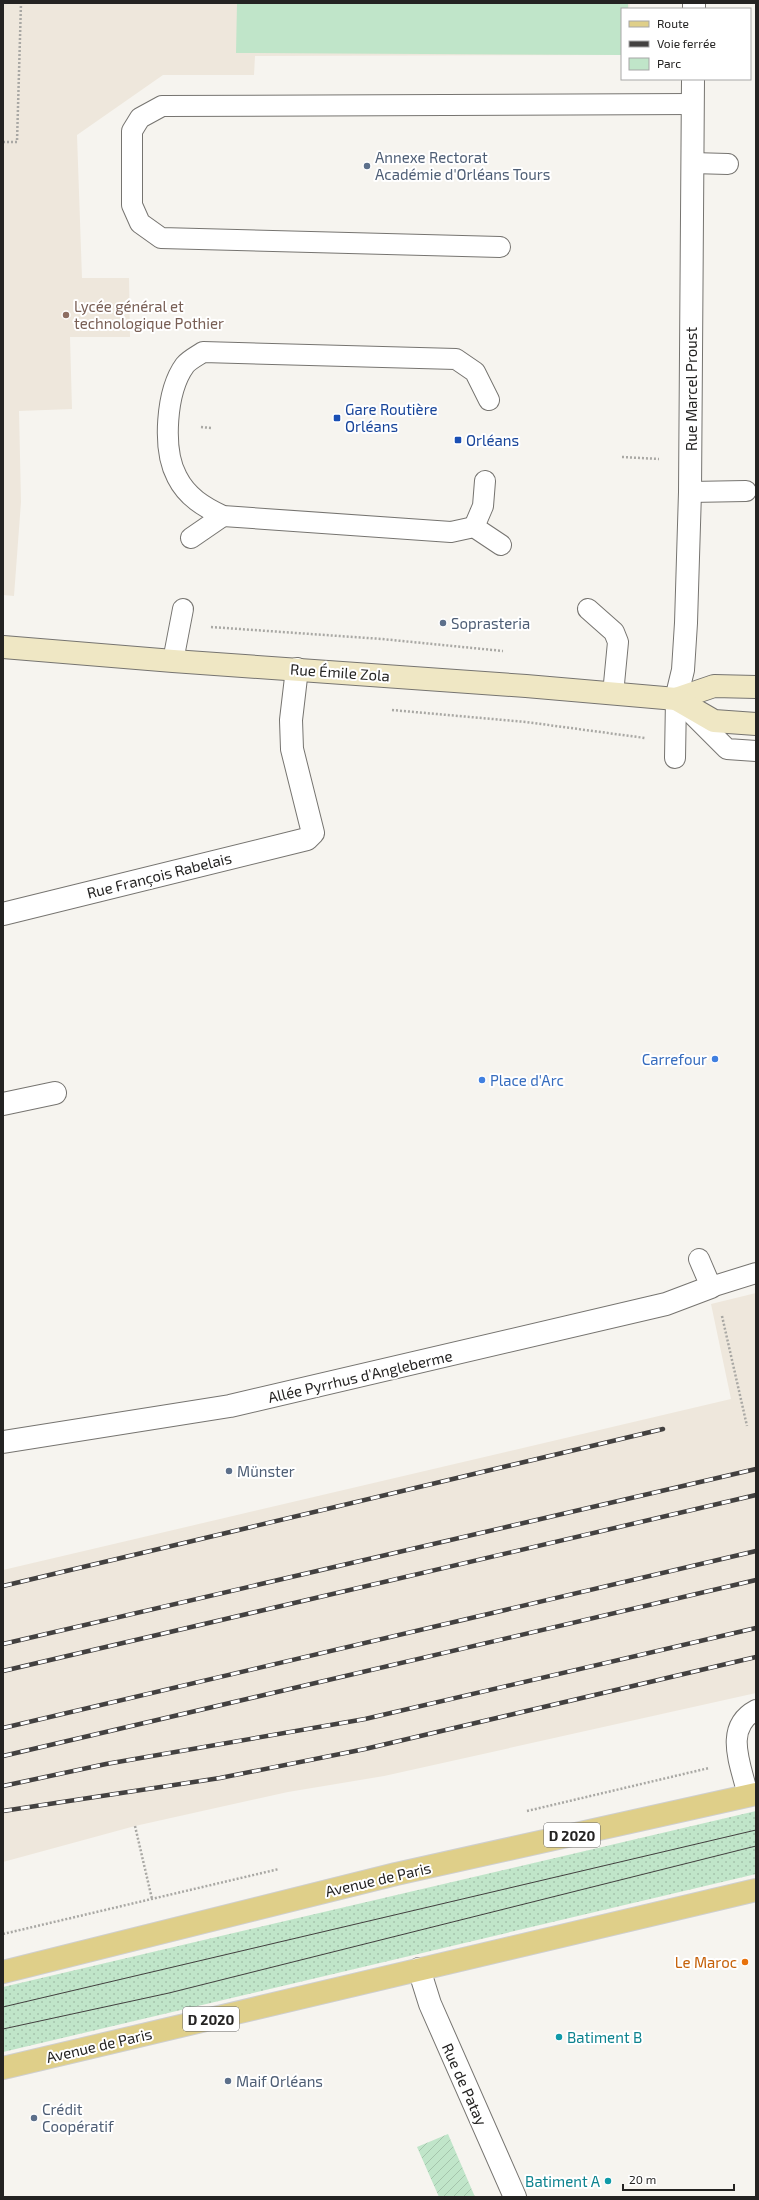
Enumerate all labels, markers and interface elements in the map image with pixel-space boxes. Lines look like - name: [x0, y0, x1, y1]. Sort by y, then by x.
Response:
- legend: [621, 8, 751, 80]
- text: Route: [657, 16, 689, 30]
- text: Voie ferrée: [657, 36, 716, 50]
- text: Parc: [657, 56, 681, 70]
- place label: Annexe Rectorat Académie d'Orléans Tours: [375, 148, 550, 183]
- marker: Annexe Rectorat Académie d'Orléans Tours: [362, 161, 372, 171]
- place label: Lycée général et technologique Pothier: [74, 297, 224, 332]
- marker: Lycée général et technologique Pothier: [61, 310, 71, 320]
- street label: Rue Marcel Proust: [682, 327, 700, 451]
- place label: Gare Routière Orléans: [345, 400, 438, 435]
- marker: Gare Routière Orléans: [332, 413, 342, 423]
- place label: Orléans: [466, 431, 519, 449]
- marker: Orléans: [453, 435, 463, 445]
- place label: Soprasteria: [451, 614, 530, 632]
- marker: Soprasteria: [438, 618, 448, 628]
- street label: Rue Émile Zola: [289, 660, 391, 684]
- street label: Rue François Rabelais: [85, 848, 234, 903]
- place label: Carrefour: [642, 1050, 707, 1068]
- marker: Carrefour: [710, 1054, 720, 1064]
- place label: Place d'Arc: [490, 1071, 564, 1089]
- marker: Place d'Arc: [477, 1075, 487, 1085]
- street label: Allée Pyrrhus d'Angleberme: [266, 1346, 454, 1406]
- place label: Münster: [237, 1462, 295, 1480]
- marker: Münster: [224, 1466, 234, 1476]
- road number: D 2020: [544, 1823, 600, 1847]
- street label: Avenue de Paris: [323, 1858, 433, 1900]
- place label: Le Maroc: [675, 1953, 737, 1971]
- marker: Le Maroc: [740, 1957, 750, 1967]
- road number: D 2020: [183, 2007, 239, 2031]
- street label: Avenue de Paris: [44, 2024, 154, 2066]
- place label: Batiment B: [567, 2028, 642, 2046]
- marker: Batiment B: [554, 2032, 564, 2042]
- street label: Rue de Patay: [439, 2040, 491, 2128]
- place label: Maif Orléans: [236, 2072, 323, 2090]
- marker: Maif Orléans: [223, 2076, 233, 2086]
- place label: Crédit Coopératif: [42, 2100, 114, 2135]
- marker: Crédit Coopératif: [29, 2113, 39, 2123]
- scale bar: [623, 2166, 734, 2192]
- place label: Batiment A: [525, 2172, 601, 2190]
- text: 20 m: [629, 2172, 656, 2186]
- marker: Batiment A: [603, 2176, 613, 2186]

